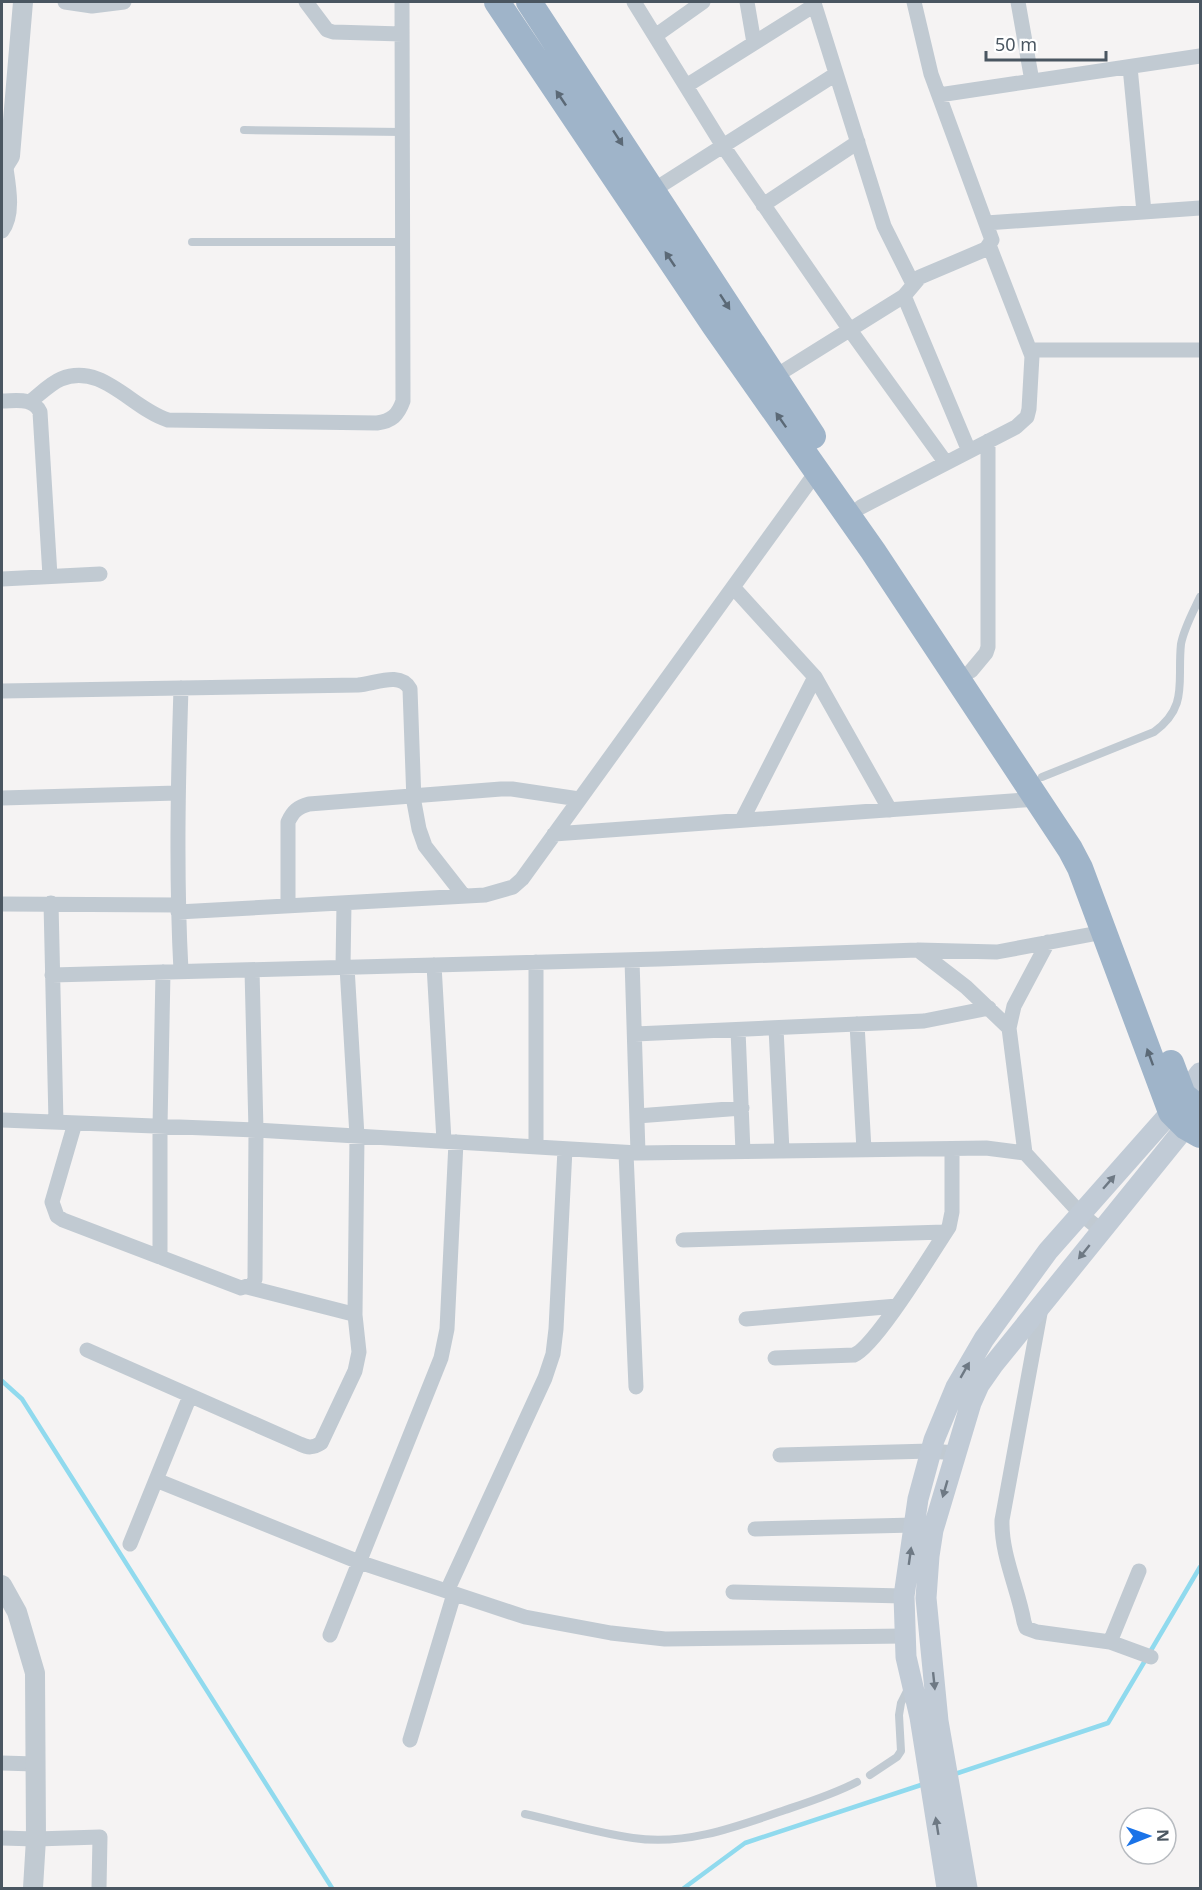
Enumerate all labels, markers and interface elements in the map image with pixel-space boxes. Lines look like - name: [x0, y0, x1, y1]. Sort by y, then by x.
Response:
- scale bar: [986, 24, 1106, 62]
- text: 50 m: [995, 32, 1037, 56]
- one-way arrow: [555, 90, 567, 106]
- one-way arrow: [613, 130, 624, 147]
- one-way arrow: [664, 252, 676, 268]
- one-way arrow: [719, 294, 730, 310]
- one-way arrow: [775, 412, 787, 428]
- one-way arrow: [1145, 1048, 1155, 1066]
- one-way arrow: [1102, 1175, 1115, 1190]
- one-way arrow: [1078, 1244, 1091, 1260]
- one-way arrow: [960, 1362, 971, 1378]
- one-way arrow: [940, 1480, 949, 1498]
- one-way arrow: [905, 1546, 914, 1565]
- one-way arrow: [929, 1672, 939, 1691]
- north arrow: [1118, 1806, 1178, 1866]
- one-way arrow: [933, 1816, 942, 1835]
- text: N: [1152, 1829, 1174, 1842]

